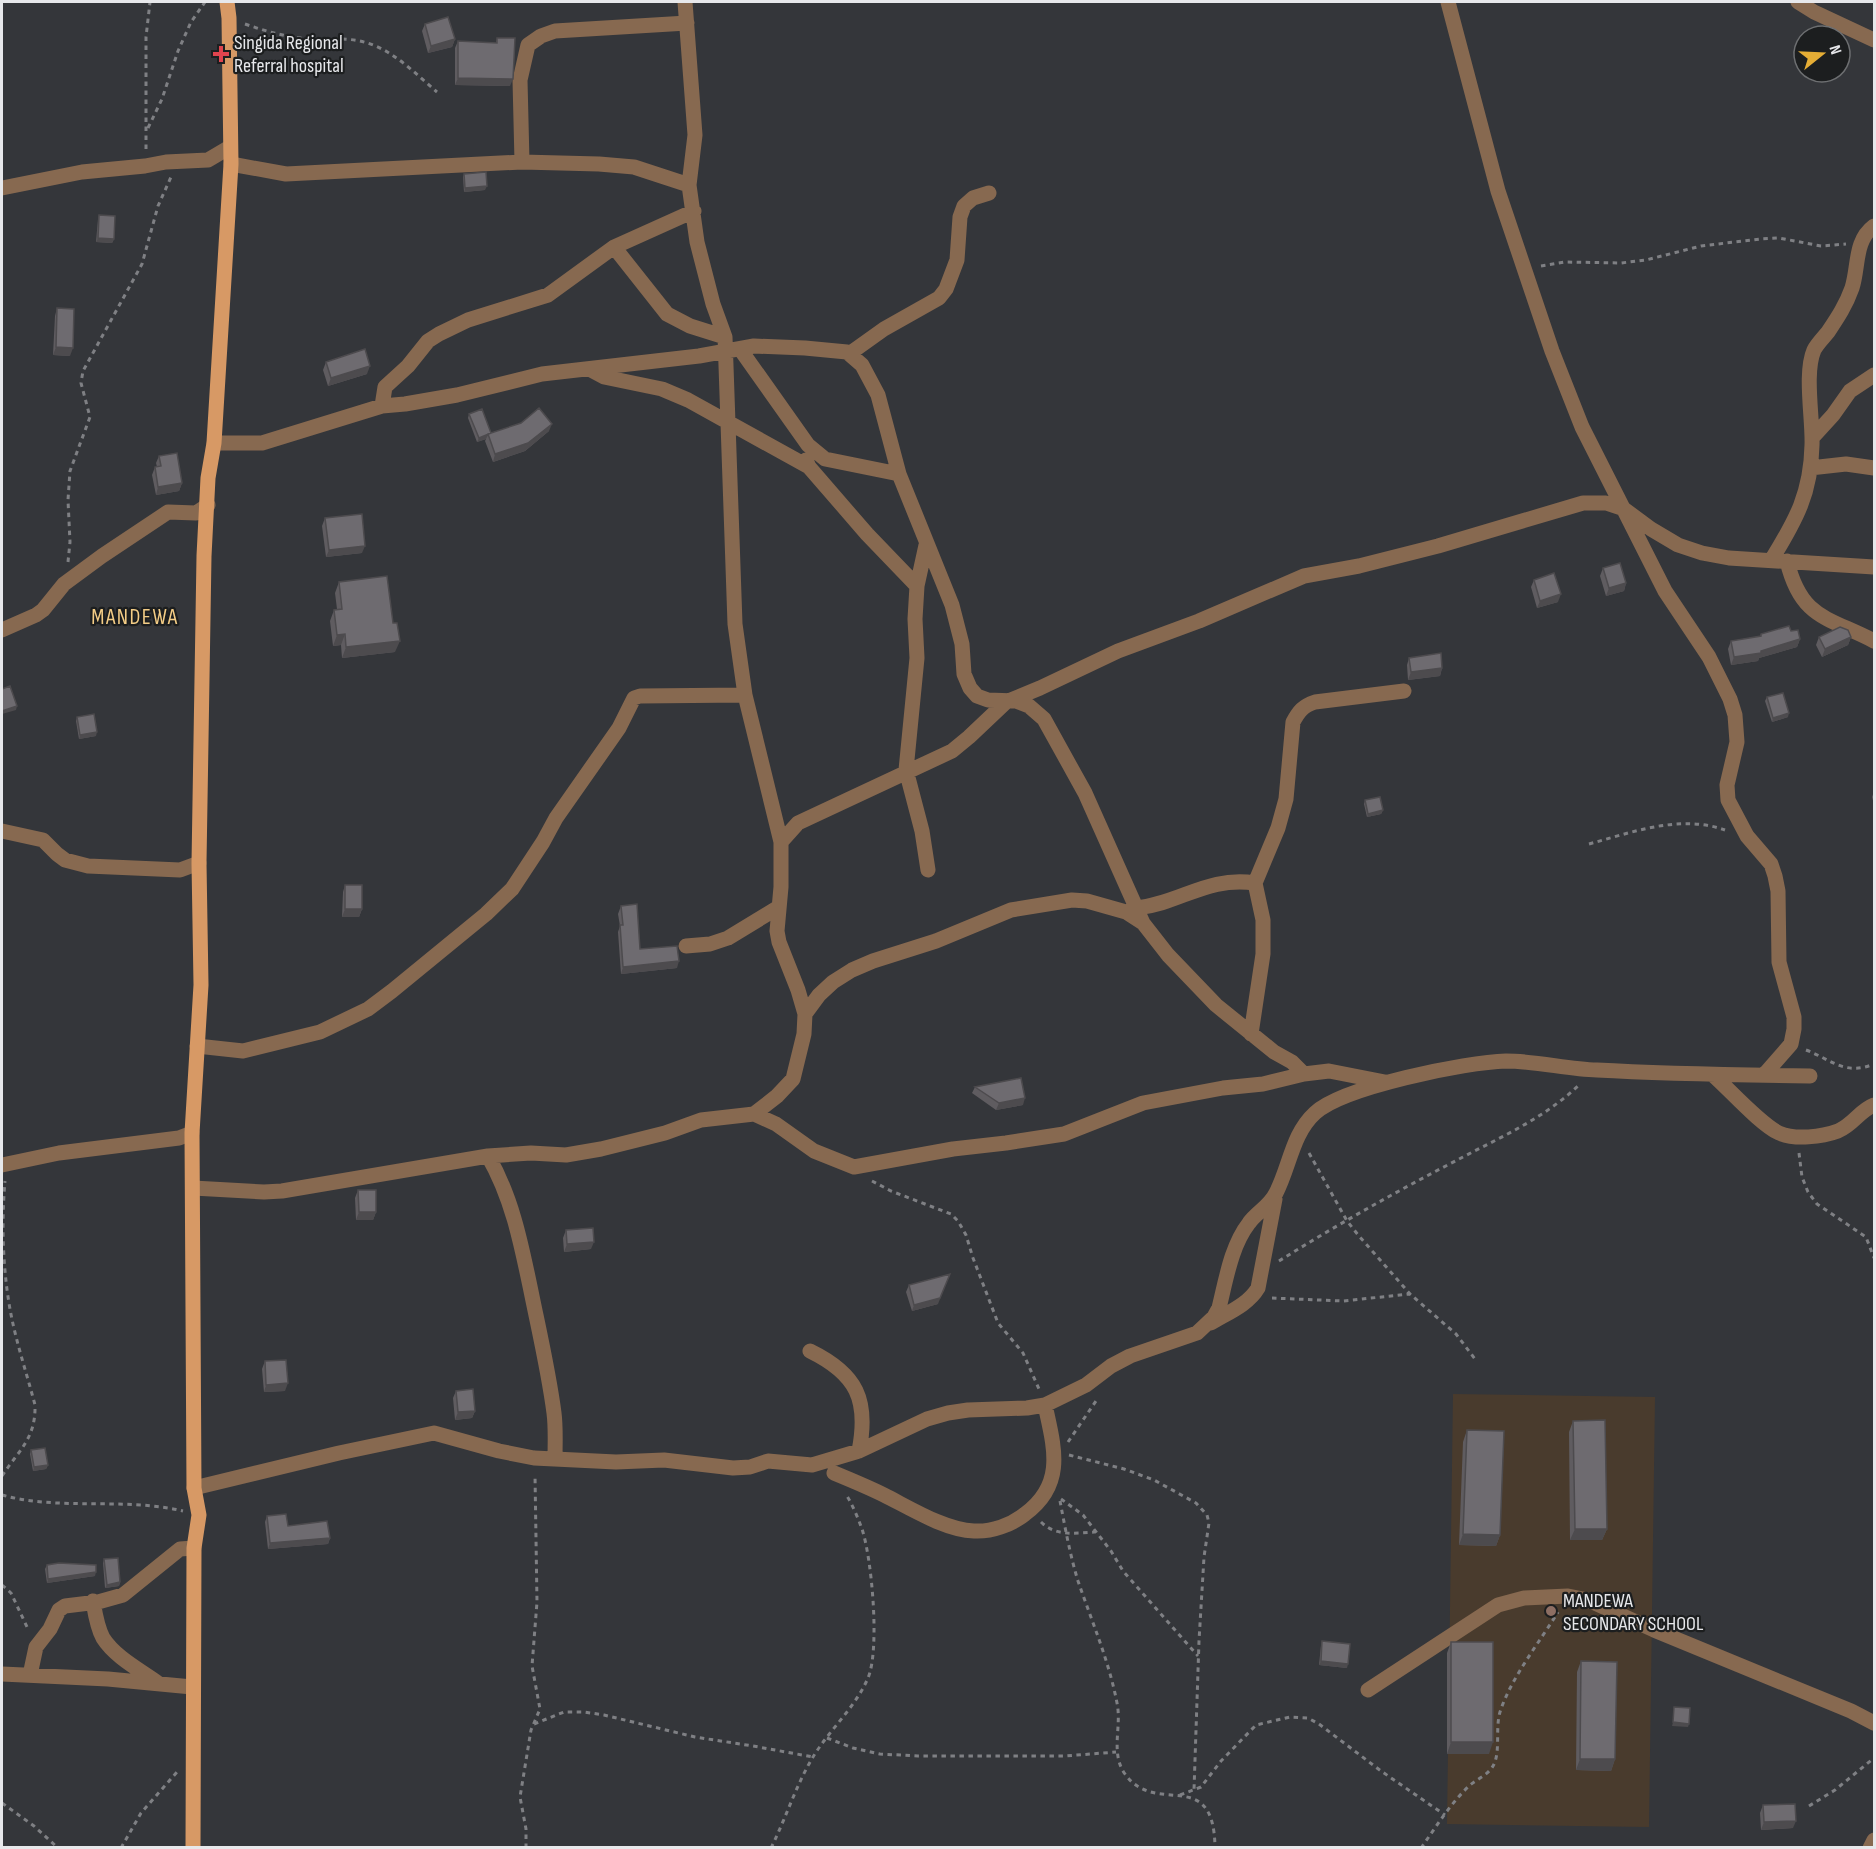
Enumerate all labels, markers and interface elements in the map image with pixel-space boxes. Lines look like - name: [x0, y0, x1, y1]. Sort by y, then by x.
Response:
- north arrow: [1792, 24, 1852, 84]
- place label: Singida Regional Referral hospital: [234, 31, 344, 78]
- text: N: [1824, 43, 1845, 57]
- marker: Singida Regional Referral hospital: [212, 45, 230, 63]
- district label: MANDEWA: [91, 604, 179, 631]
- place label: MANDEWA SECONDARY SCHOOL: [1563, 1589, 1704, 1636]
- marker: MANDEWA SECONDARY SCHOOL: [1544, 1604, 1558, 1618]

